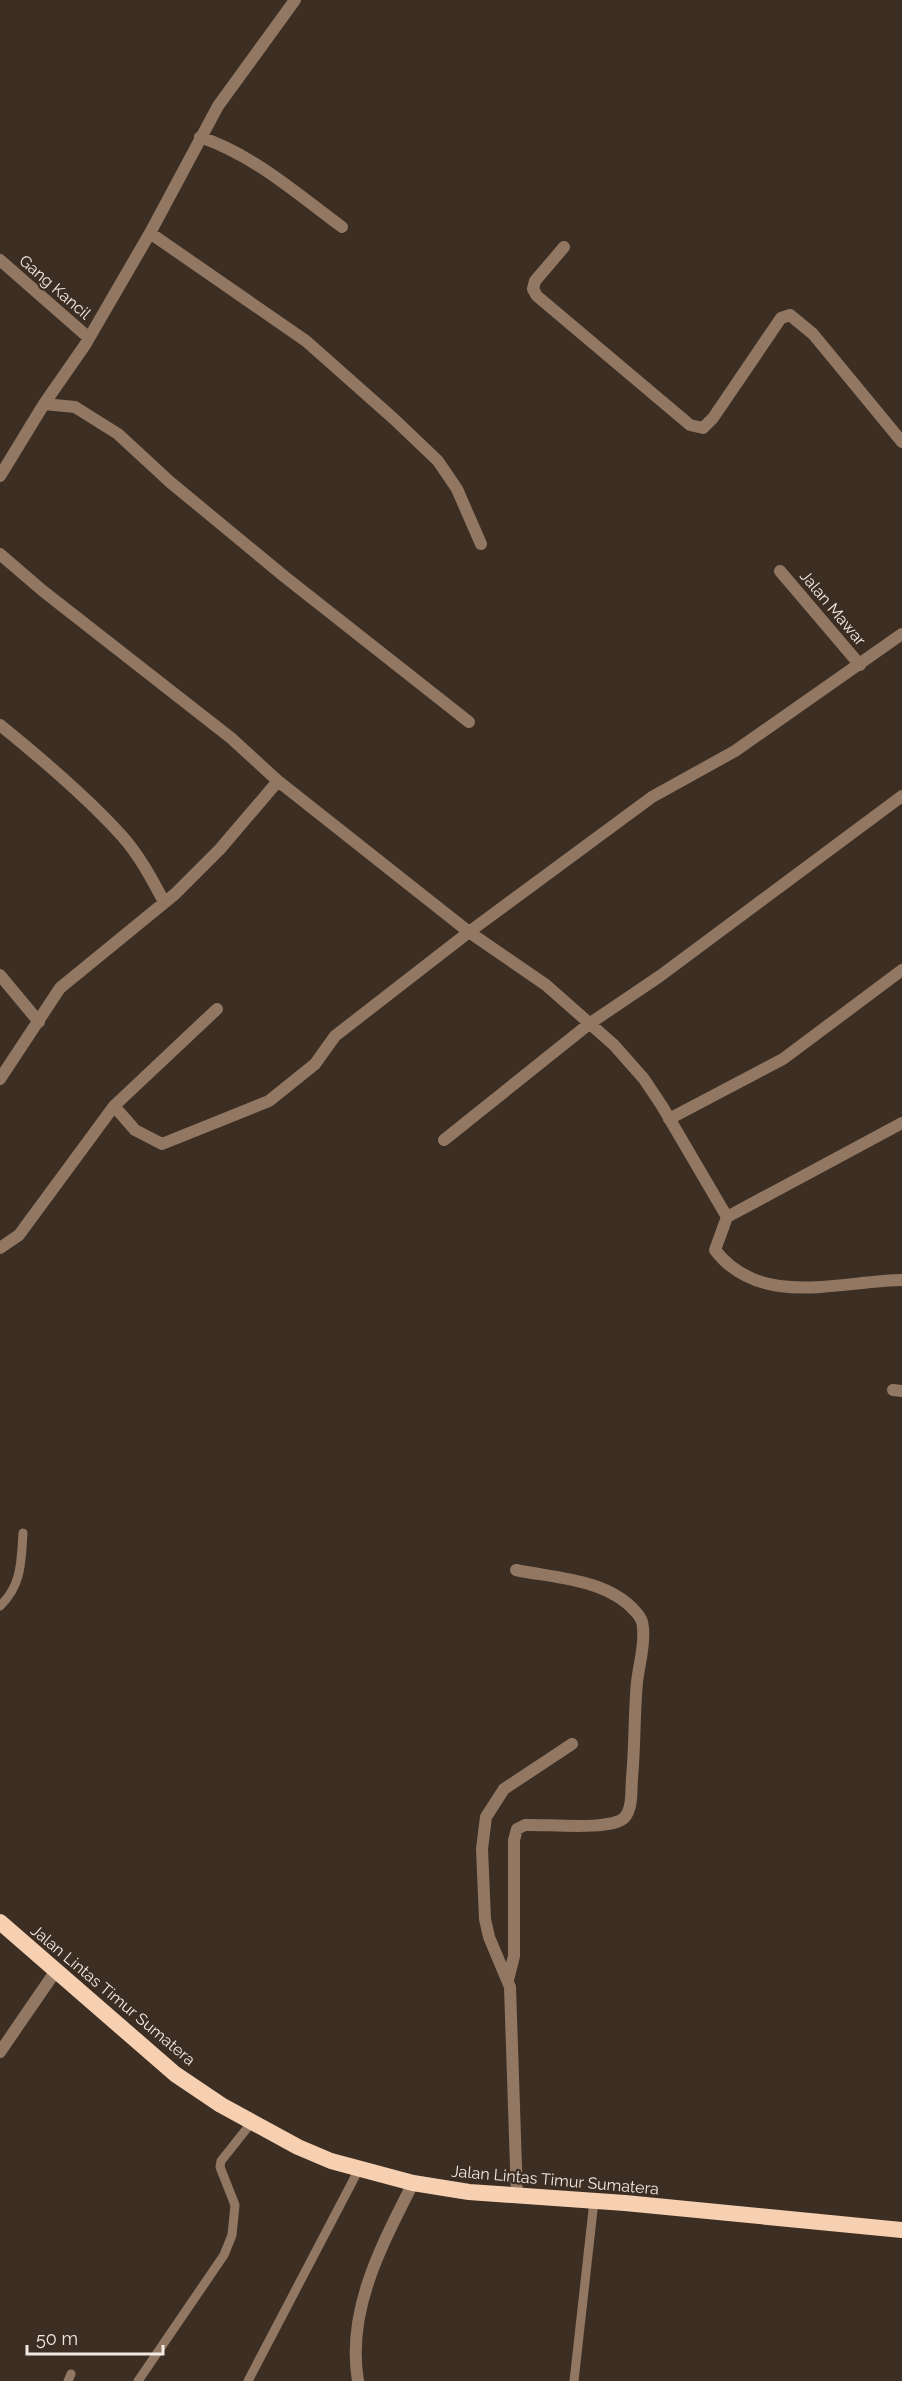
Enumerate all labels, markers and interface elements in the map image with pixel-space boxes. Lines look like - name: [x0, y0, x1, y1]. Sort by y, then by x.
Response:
- street label: Gang Kancil: [15, 251, 95, 324]
- street label: Jalan Mawar: [796, 567, 870, 650]
- street label: Jalan Lintas Timur Sumatera: [27, 1921, 199, 2069]
- street label: Jalan Lintas Timur Sumatera: [450, 2161, 660, 2199]
- scale bar: [27, 2318, 164, 2356]
- text: 50 m: [36, 2328, 78, 2349]

